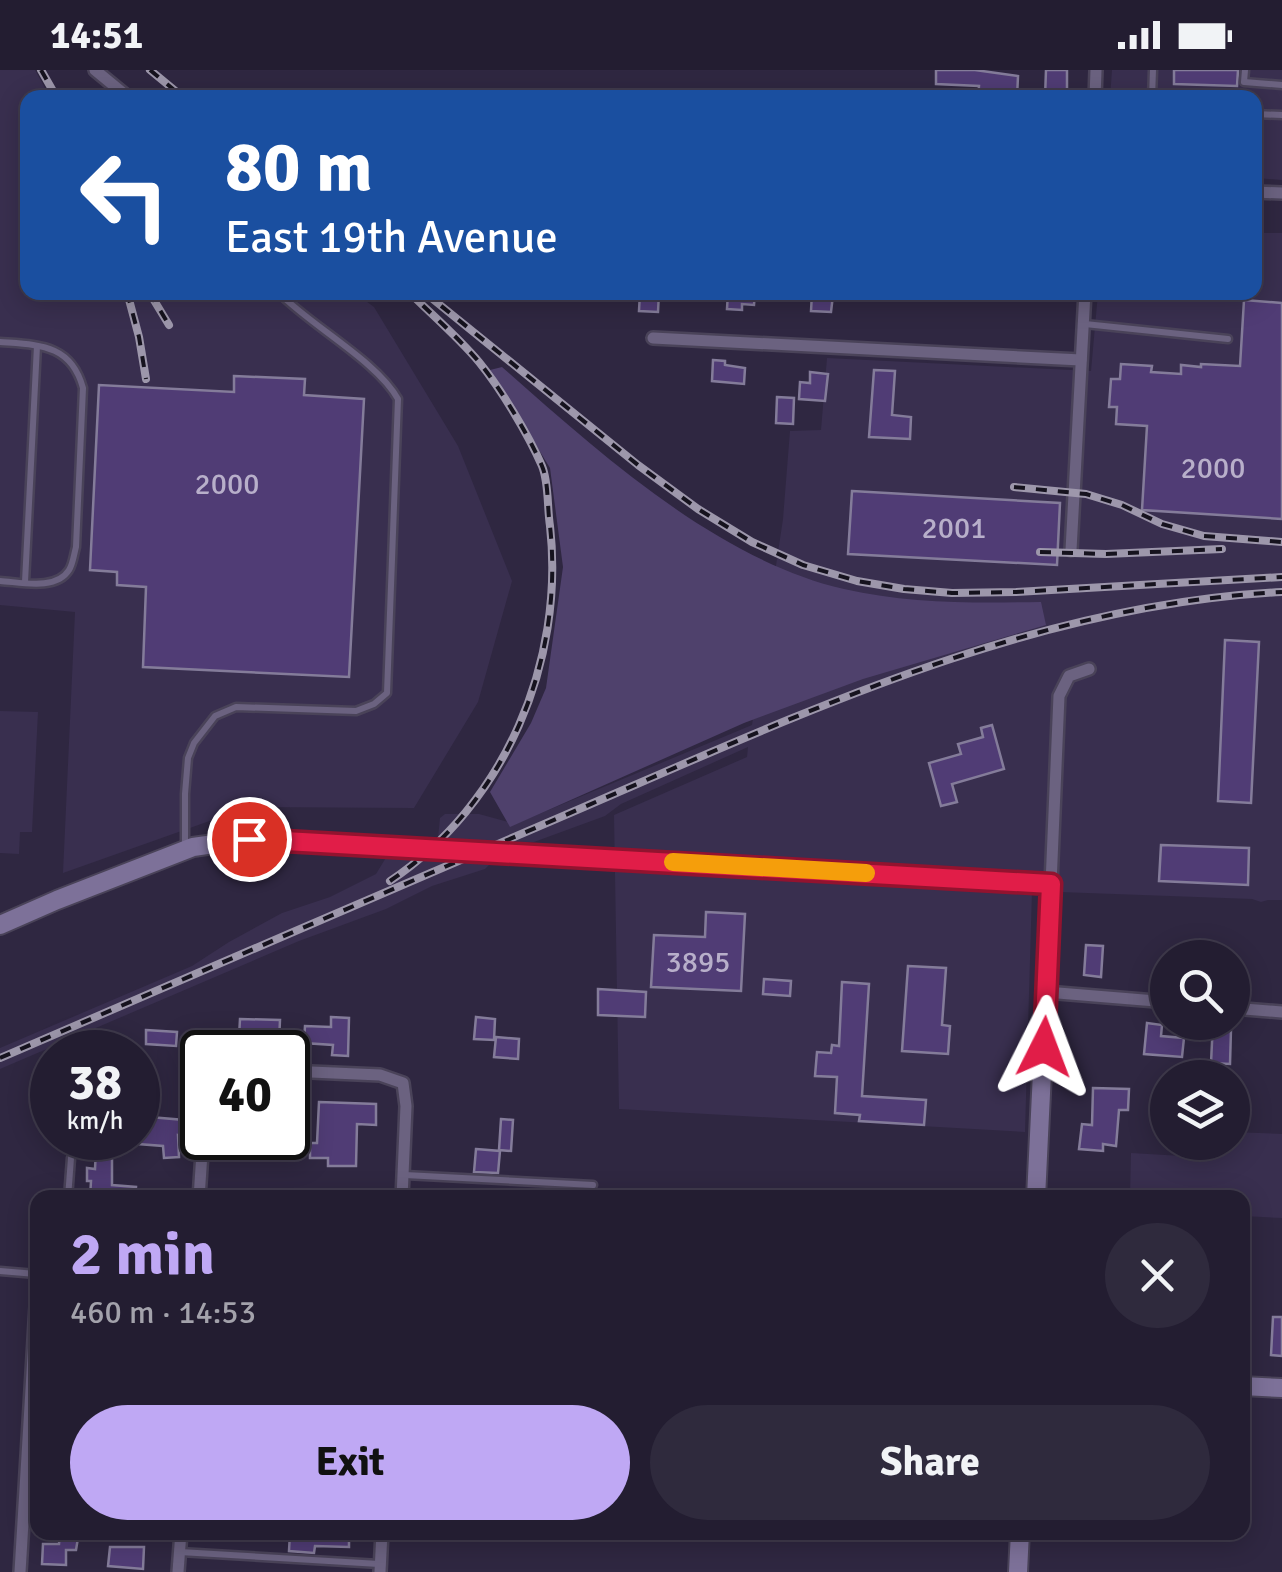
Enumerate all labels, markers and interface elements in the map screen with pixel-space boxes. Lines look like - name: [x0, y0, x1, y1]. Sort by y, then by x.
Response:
- text: 14:51: [50, 12, 143, 59]
- text: 80 m: [225, 124, 373, 210]
- icon: left: [60, 130, 190, 260]
- text: East 19th Avenue: [225, 210, 558, 265]
- house number: 2000: [1181, 450, 1245, 487]
- house number: 2000: [195, 466, 259, 503]
- house number: 2001: [922, 510, 986, 547]
- pin: [207, 797, 292, 882]
- icon: arrive: [222, 812, 277, 867]
- map controls: [1150, 940, 1250, 1160]
- button: search: [1150, 940, 1250, 1040]
- house number: 3895: [666, 944, 730, 981]
- position arrow: [992, 995, 1096, 1099]
- speed limit sign: 40: [180, 1030, 310, 1160]
- text: 38: [68, 1052, 122, 1114]
- button: layers: [1150, 1060, 1250, 1160]
- text: km/h: [67, 1105, 123, 1136]
- text: 2 min: [70, 1218, 215, 1292]
- button: close: [1105, 1223, 1210, 1328]
- text: 460 m · 14:53: [70, 1293, 256, 1332]
- button: Exit: [70, 1405, 630, 1520]
- button: Share: [650, 1405, 1210, 1520]

